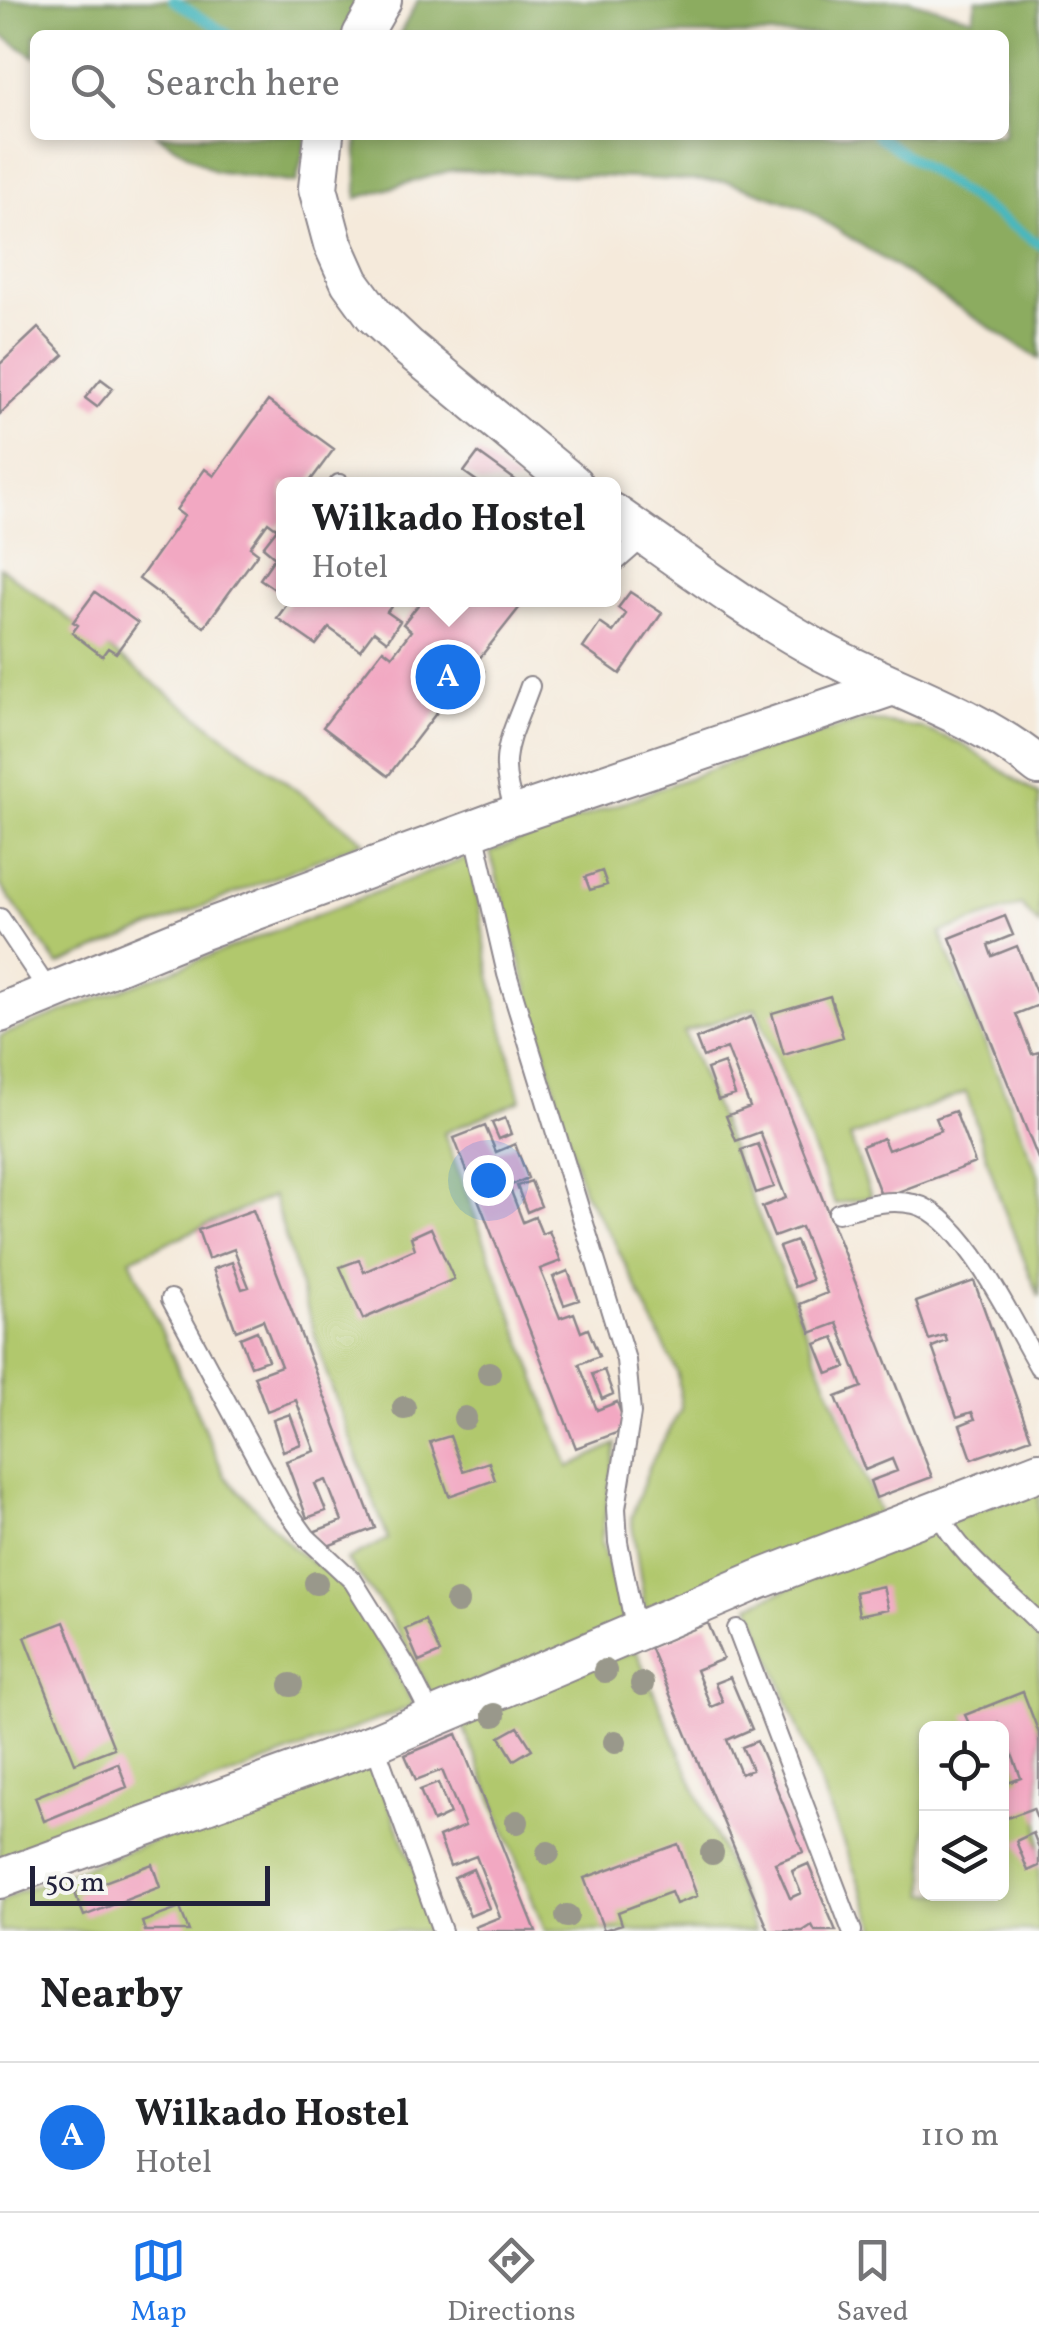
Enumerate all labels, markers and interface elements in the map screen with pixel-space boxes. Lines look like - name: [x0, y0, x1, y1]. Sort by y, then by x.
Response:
- search box: [30, 30, 1009, 140]
- icon: search: [65, 58, 120, 113]
- text: Search here: [145, 59, 340, 112]
- popup: [276, 477, 621, 607]
- text: Wilkado Hostel: [311, 494, 586, 547]
- text: Hotel: [311, 547, 388, 591]
- pin: A: [416, 640, 480, 714]
- your location: [463, 1155, 514, 1206]
- map controls: [919, 1721, 1009, 1901]
- button: locate: [919, 1721, 1009, 1811]
- button: layers: [919, 1811, 1009, 1901]
- scale bar: [30, 1861, 270, 1906]
- text: 50 m: [45, 1864, 105, 1903]
- text: Nearby: [40, 1967, 183, 2026]
- text: Wilkado Hostel: [135, 2089, 409, 2142]
- text: A: [61, 2115, 84, 2159]
- text: 110 m: [920, 2115, 999, 2159]
- text: Hotel: [135, 2142, 212, 2186]
- tab: Map: [130, 2233, 186, 2332]
- tab: Directions: [447, 2233, 576, 2332]
- tab: Saved: [836, 2233, 909, 2332]

